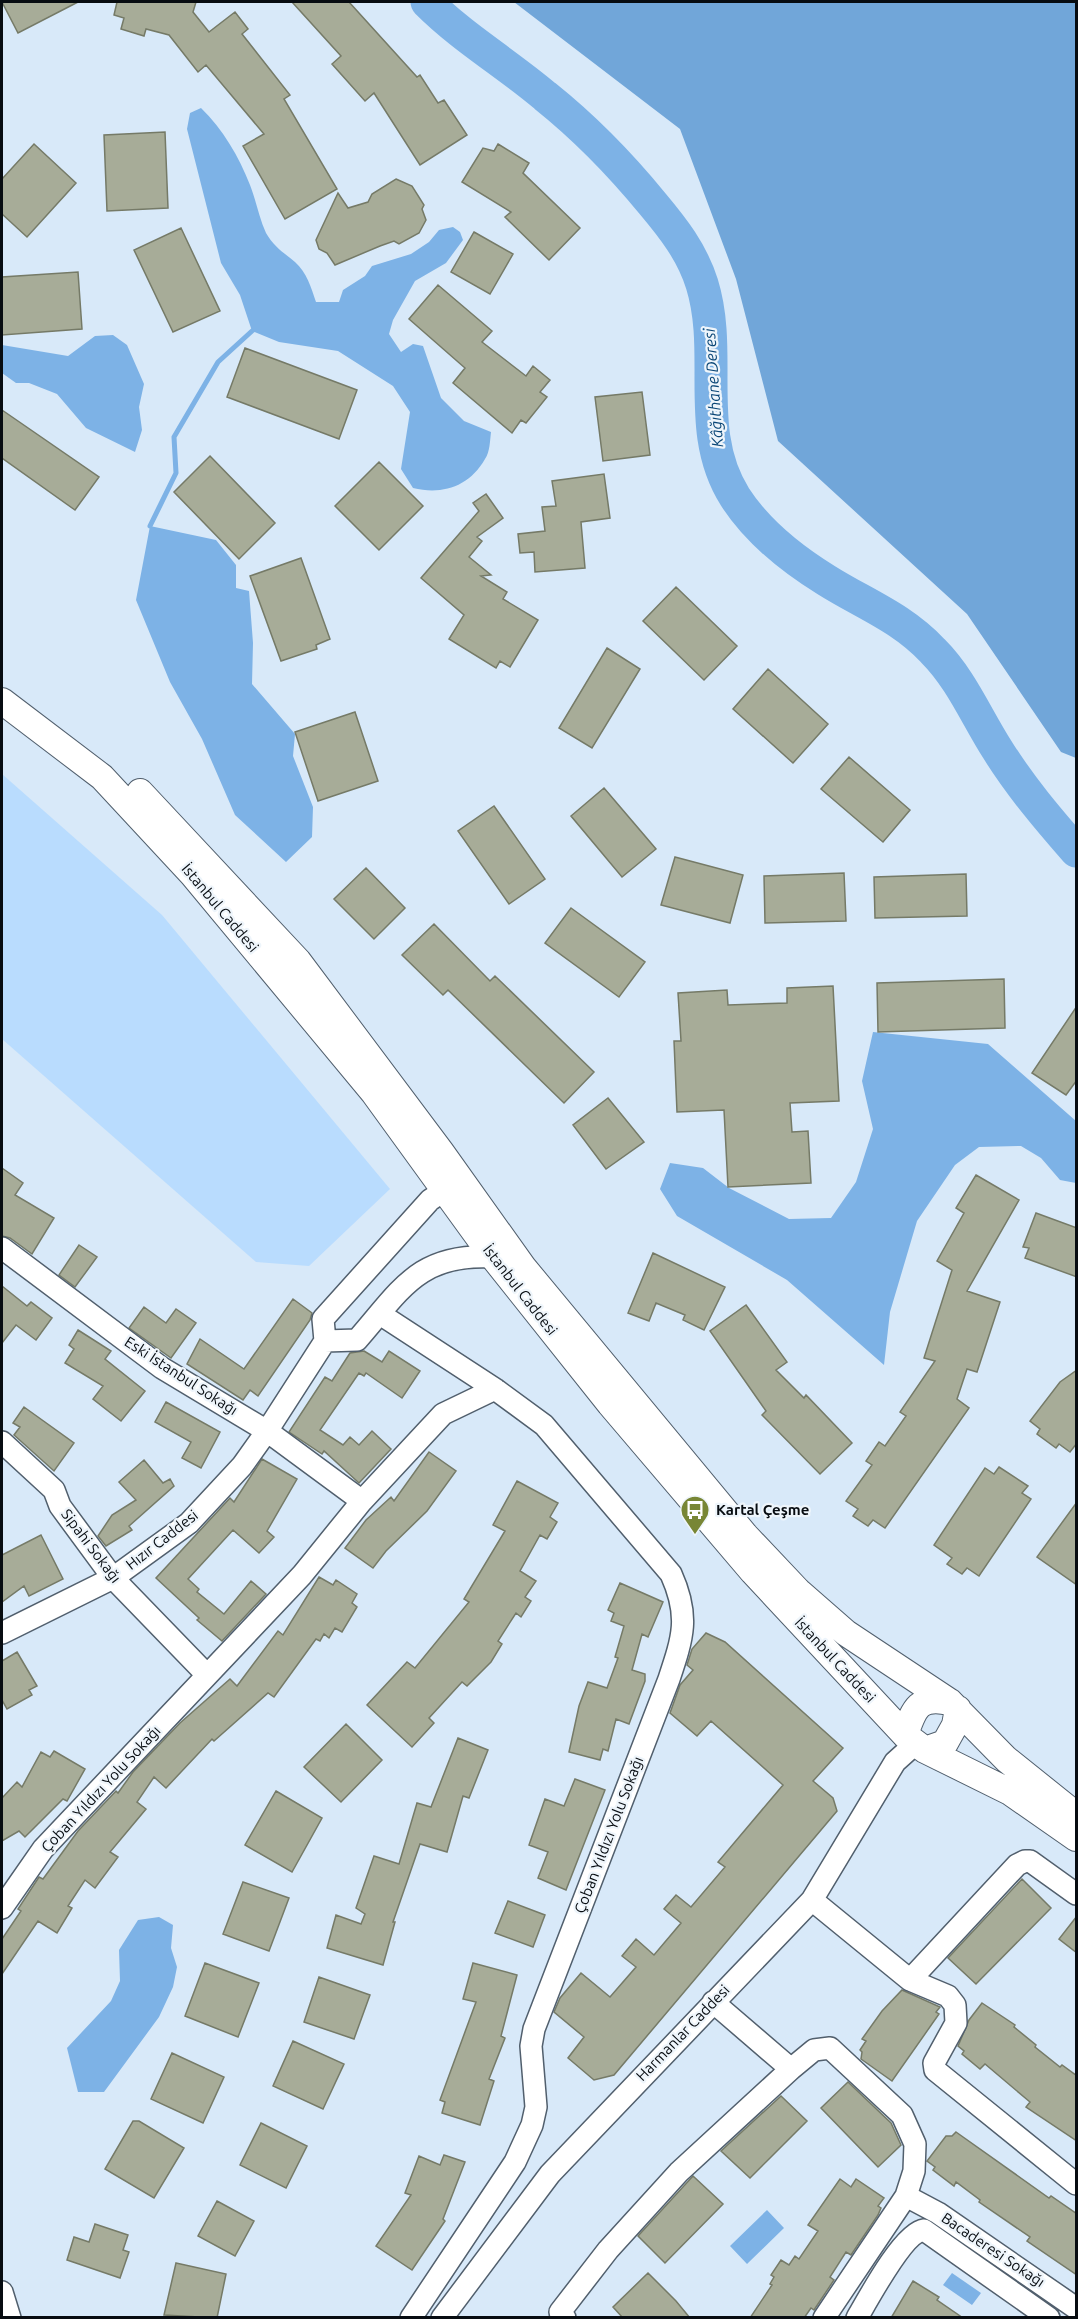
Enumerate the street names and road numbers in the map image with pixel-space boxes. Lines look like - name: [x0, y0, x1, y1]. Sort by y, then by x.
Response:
- street label: İstanbul Caddesi: [178, 860, 262, 955]
- street label: İstanbul Caddesi: [480, 1241, 561, 1338]
- street label: Eski İstanbul Sokağı: [122, 1333, 241, 1418]
- street label: Sipahi Sokağı: [58, 1506, 125, 1586]
- street label: Hızır Caddesi: [122, 1506, 201, 1573]
- street label: İstanbul Caddesi: [792, 1614, 879, 1706]
- street label: Çoban Yıldızı Yolu Sokağı: [38, 1722, 164, 1855]
- street label: Çoban Yıldızı Yolu Sokağı: [571, 1754, 646, 1916]
- street label: Harmanlar Caddesi: [632, 1981, 733, 2084]
- street label: Bacaderesi Sokağı: [939, 2209, 1048, 2290]

